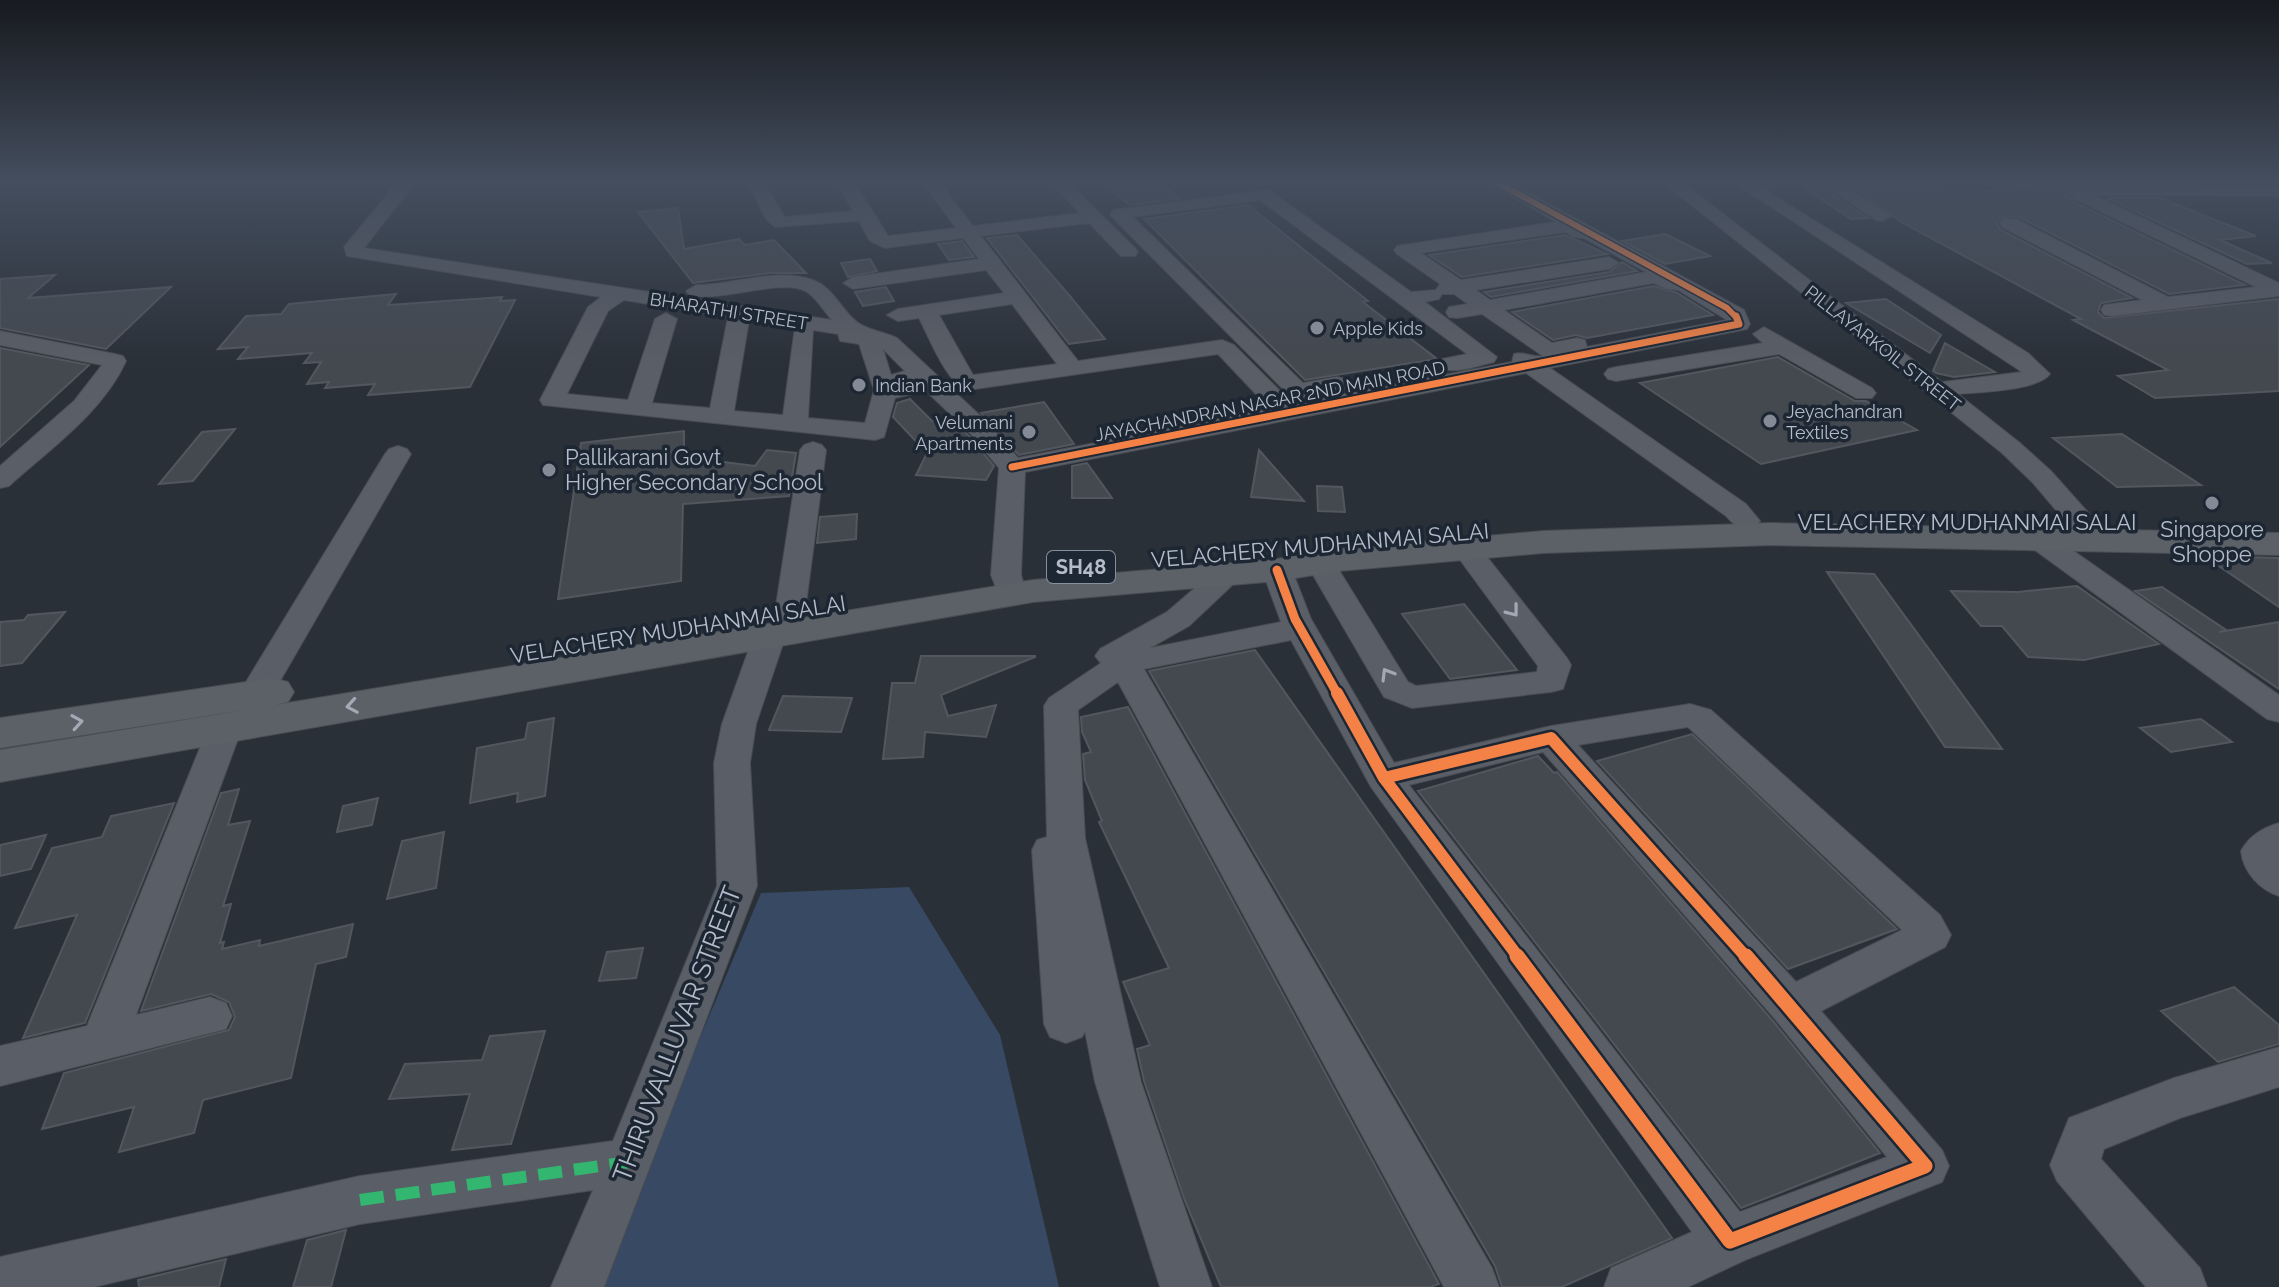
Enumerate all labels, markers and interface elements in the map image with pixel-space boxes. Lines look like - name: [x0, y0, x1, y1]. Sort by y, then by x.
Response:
- street label: PILLAYARKOIL STREET: [1801, 281, 1965, 415]
- street label: BHARATHI STREET: [648, 288, 810, 334]
- place label: Apple Kids: [1333, 318, 1423, 339]
- marker: Apple Kids: [1308, 319, 1326, 337]
- street label: JAYACHANDRAN NAGAR 2ND MAIN ROAD: [1093, 357, 1447, 445]
- place label: Indian Bank: [875, 375, 972, 396]
- marker: Indian Bank: [850, 376, 868, 394]
- place label: Jeyachandran Textiles: [1786, 401, 1903, 443]
- place label: Velumani Apartments: [915, 412, 1013, 454]
- marker: Jeyachandran Textiles: [1761, 412, 1779, 430]
- marker: Velumani Apartments: [1020, 423, 1038, 441]
- place label: Pallikarani Govt Higher Secondary School: [565, 444, 823, 495]
- marker: Pallikarani Govt Higher Secondary School: [540, 461, 558, 479]
- marker: Singapore Shoppe: [2203, 494, 2221, 512]
- street label: VELACHERY MUDHANMAI SALAI: [1797, 509, 2137, 535]
- place label: Singapore Shoppe: [2160, 516, 2264, 567]
- street label: VELACHERY MUDHANMAI SALAI: [1150, 517, 1490, 573]
- road number: SH48: [1047, 551, 1115, 583]
- street label: VELACHERY MUDHANMAI SALAI: [508, 590, 848, 668]
- one-way arrow: [1504, 602, 1518, 617]
- one-way arrow: [1381, 668, 1397, 683]
- one-way arrow: [345, 697, 358, 714]
- one-way arrow: [70, 714, 84, 731]
- street label: THIRUVALLUVAR STREET: [607, 882, 747, 1186]

